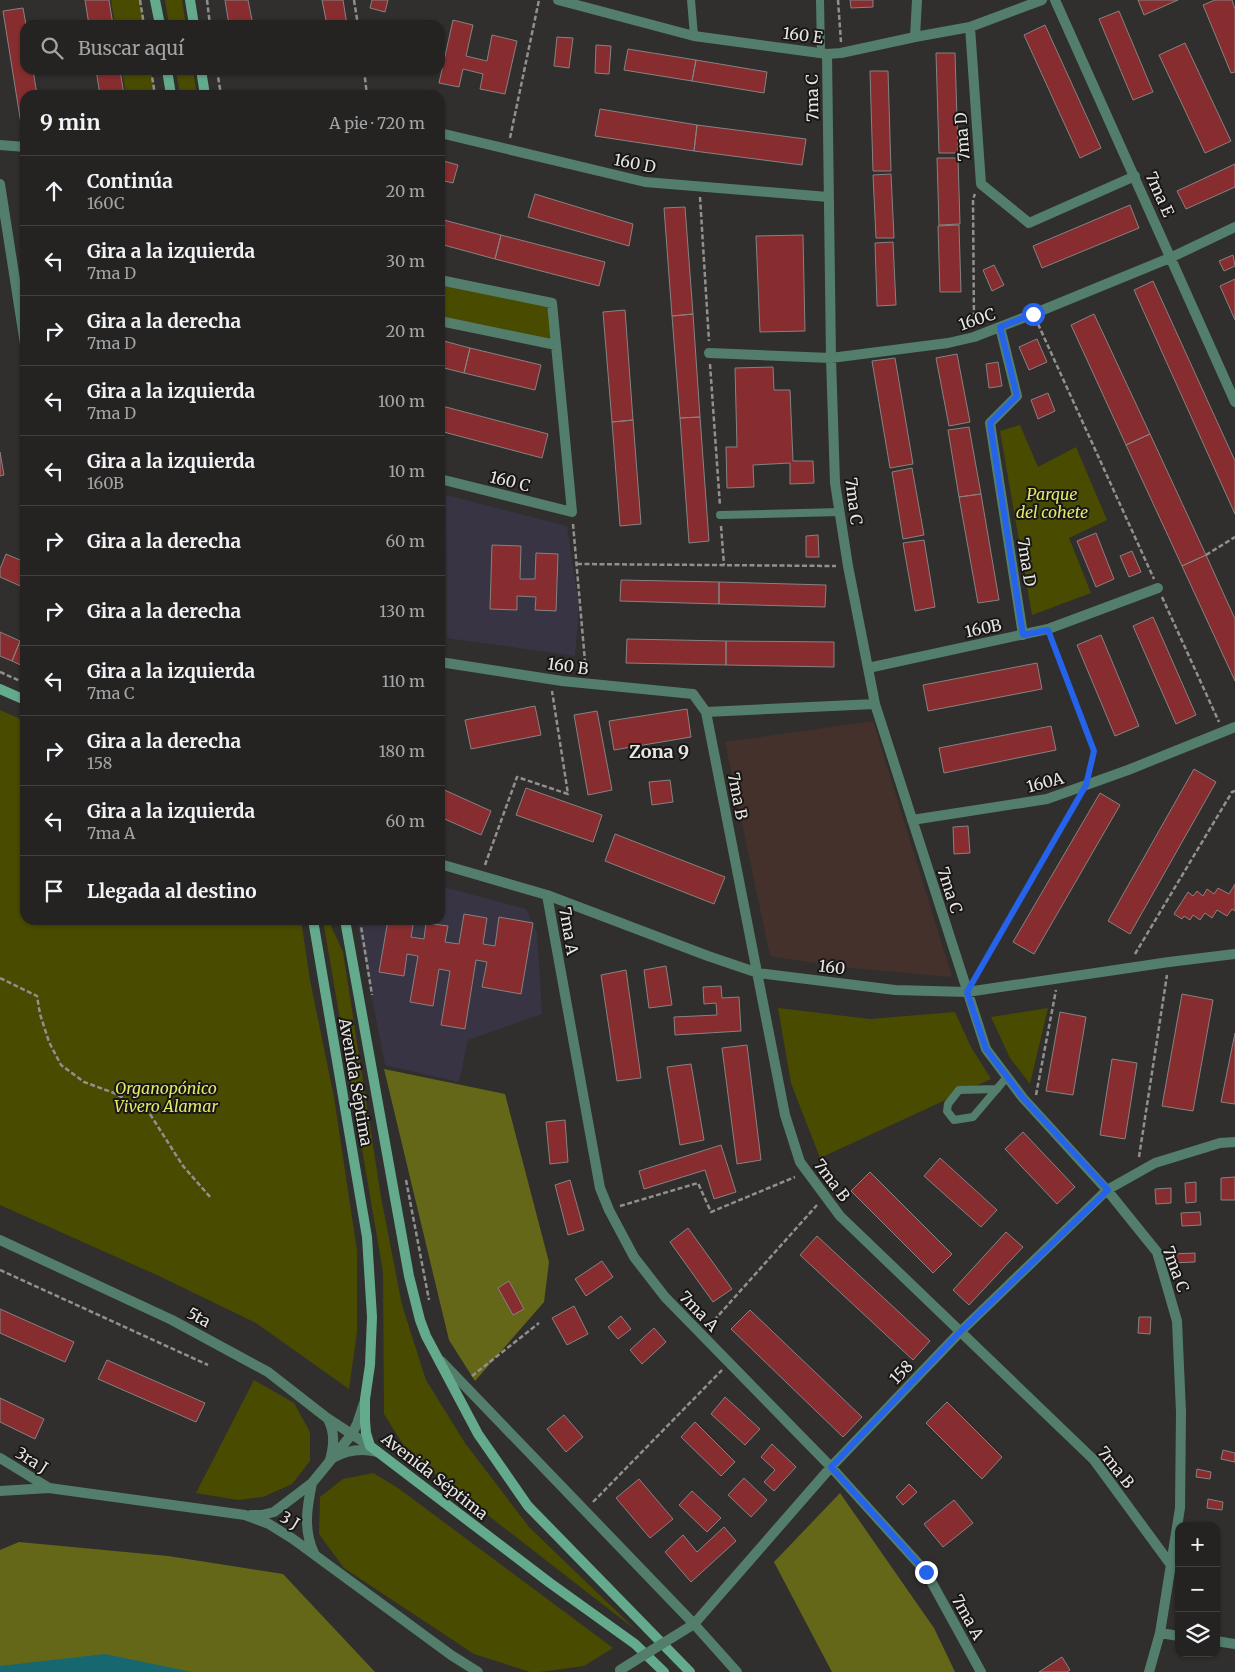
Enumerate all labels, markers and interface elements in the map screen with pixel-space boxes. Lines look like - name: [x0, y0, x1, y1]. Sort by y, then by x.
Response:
- search box: [20, 20, 445, 75]
- street label: 160 E: [782, 23, 825, 47]
- icon: search: [38, 34, 66, 62]
- text: Buscar aquí: [78, 36, 184, 60]
- street label: 7ma C: [802, 74, 822, 122]
- text: 9 min: [40, 109, 100, 136]
- street label: 7ma D: [950, 112, 974, 162]
- text: A pie · 720 m: [329, 113, 425, 133]
- street label: 160 D: [612, 149, 658, 177]
- street label: 7ma E: [1141, 168, 1179, 220]
- text: Continúa: [87, 169, 173, 193]
- icon: ahead: [40, 177, 68, 205]
- text: 20 m: [386, 181, 425, 201]
- text: 160C: [87, 193, 124, 213]
- text: Gira a la izquierda: [87, 239, 255, 263]
- icon: left: [40, 247, 68, 275]
- text: 30 m: [386, 251, 425, 271]
- text: 7ma D: [87, 263, 136, 283]
- street label: 160C: [956, 303, 998, 335]
- route start: [1022, 303, 1045, 326]
- text: Gira a la derecha: [87, 309, 241, 333]
- icon: right: [40, 317, 68, 345]
- text: 20 m: [386, 321, 425, 341]
- text: 7ma D: [87, 333, 136, 353]
- text: Gira a la izquierda: [87, 379, 255, 403]
- icon: left: [40, 387, 68, 415]
- text: 100 m: [378, 391, 425, 411]
- text: 7ma D: [87, 403, 136, 423]
- text: Gira a la izquierda: [87, 449, 255, 473]
- icon: left: [40, 457, 68, 485]
- text: 10 m: [388, 461, 425, 481]
- street label: 160 C: [488, 466, 532, 496]
- text: 160B: [87, 473, 124, 493]
- street label: 7ma C: [841, 476, 867, 526]
- park label: Parque del cohete: [1016, 484, 1088, 522]
- icon: right: [40, 527, 68, 555]
- text: Gira a la derecha: [87, 529, 241, 553]
- text: 60 m: [385, 531, 425, 551]
- street label: 7ma D: [1013, 536, 1041, 588]
- icon: right: [40, 597, 68, 625]
- text: Gira a la derecha: [87, 599, 241, 623]
- text: 130 m: [379, 601, 425, 621]
- street label: 160B: [963, 614, 1003, 642]
- street label: 160 B: [546, 653, 590, 679]
- text: Gira a la izquierda: [87, 659, 255, 683]
- icon: left: [40, 667, 68, 695]
- text: 110 m: [382, 671, 425, 691]
- text: 7ma C: [87, 683, 135, 703]
- text: Gira a la derecha: [87, 729, 241, 753]
- icon: right: [40, 737, 68, 765]
- district label: Zona 9: [629, 740, 689, 763]
- text: 180 m: [379, 741, 425, 761]
- text: 158: [87, 753, 112, 773]
- street label: 160A: [1024, 767, 1066, 796]
- street label: 7ma B: [724, 771, 752, 822]
- text: Gira a la izquierda: [87, 799, 255, 823]
- icon: left: [40, 807, 68, 835]
- text: 60 m: [385, 811, 425, 831]
- text: 7ma A: [87, 823, 135, 843]
- street label: 7ma C: [933, 864, 967, 916]
- icon: arrive: [40, 877, 68, 905]
- text: Llegada al destino: [87, 879, 257, 903]
- street label: 7ma A: [555, 905, 583, 957]
- street label: 160: [818, 955, 846, 979]
- street label: Avenida Séptima: [335, 1016, 377, 1148]
- park label: Organopónico Vivero Alamar: [114, 1078, 218, 1116]
- street label: 7ma B: [810, 1155, 855, 1205]
- street label: 7ma C: [1158, 1243, 1194, 1295]
- street label: 7ma A: [675, 1287, 723, 1336]
- street label: 5ta: [184, 1303, 215, 1332]
- street label: 158: [885, 1356, 917, 1388]
- street label: Avenida Séptima: [377, 1428, 492, 1524]
- street label: 3ra J: [12, 1442, 52, 1478]
- street label: 7ma B: [1093, 1442, 1139, 1492]
- street label: 3 J: [277, 1507, 303, 1533]
- map controls: [1175, 1522, 1220, 1657]
- button: +: [1175, 1522, 1220, 1567]
- route end: [915, 1561, 938, 1584]
- button: −: [1175, 1567, 1220, 1612]
- street label: 7ma A: [948, 1591, 989, 1644]
- button: layers: [1175, 1612, 1220, 1657]

